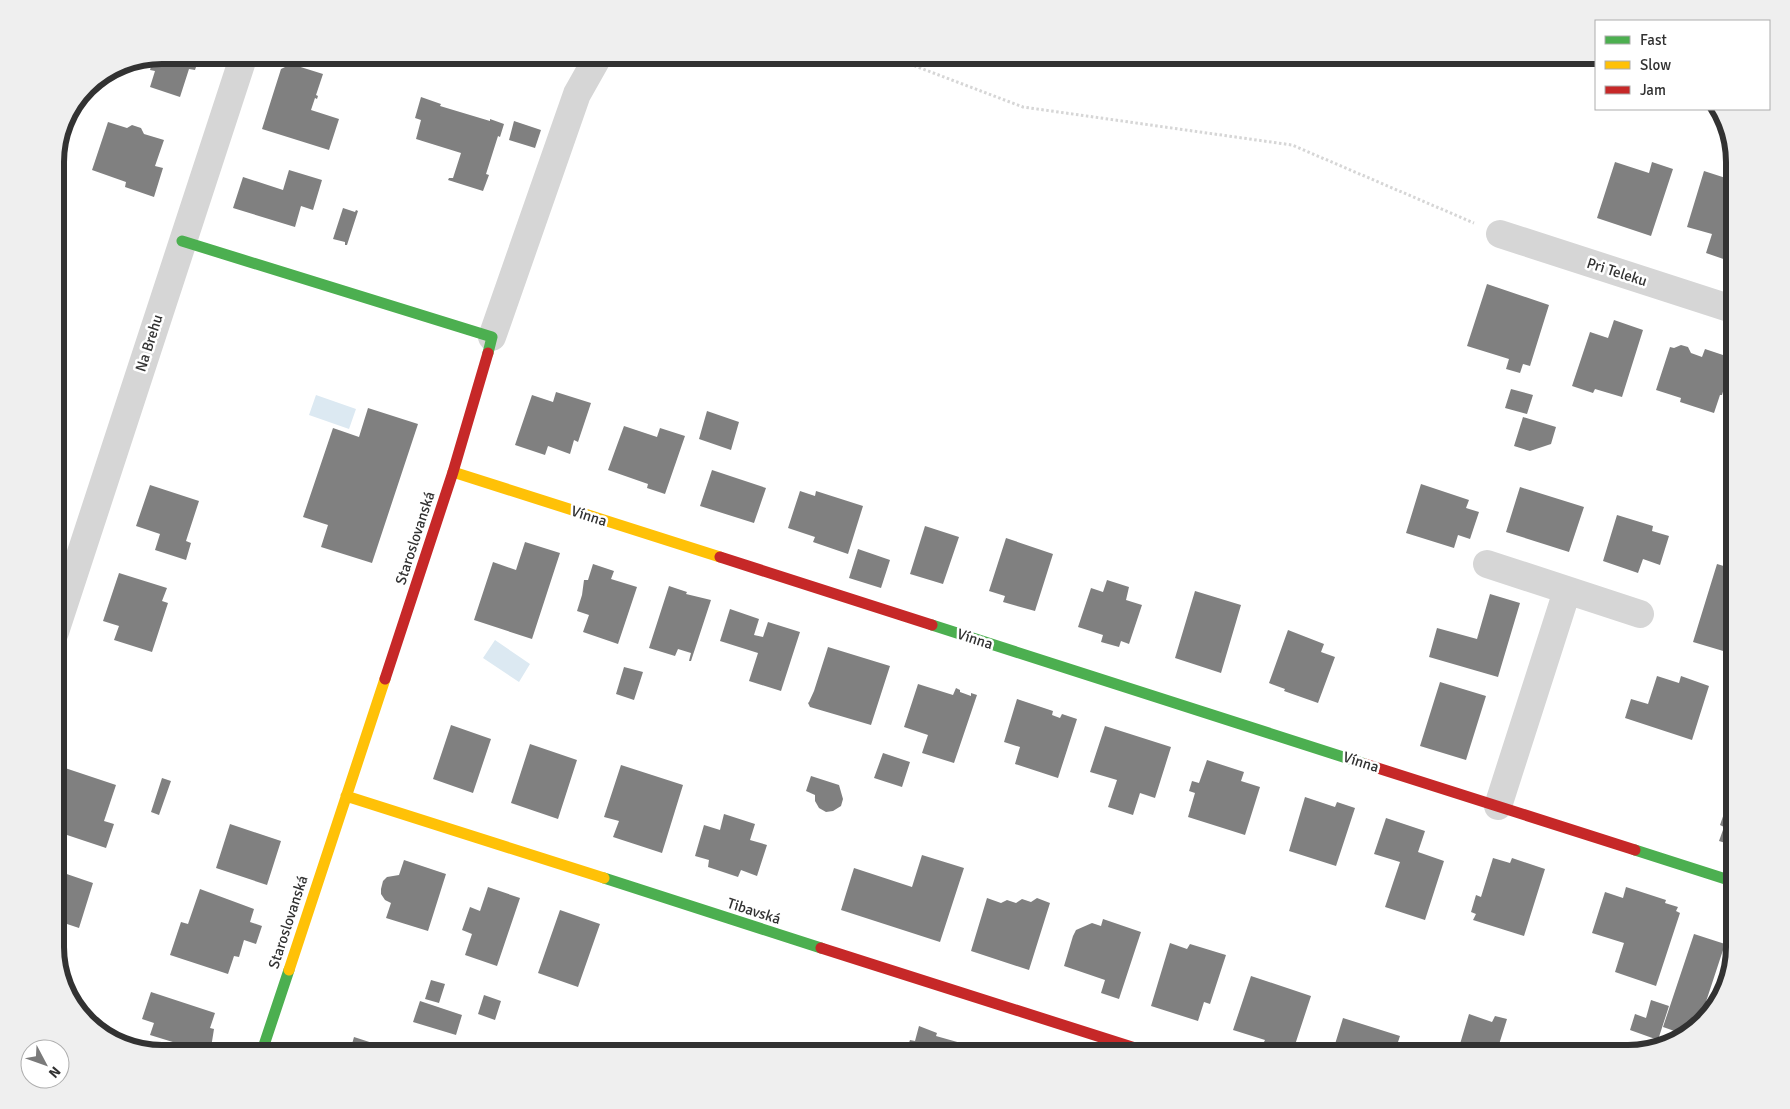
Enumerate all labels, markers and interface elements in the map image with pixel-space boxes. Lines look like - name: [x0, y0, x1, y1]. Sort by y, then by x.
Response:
- legend: [1595, 20, 1770, 110]
- text: Fast: [1640, 31, 1667, 49]
- text: Slow: [1640, 56, 1671, 74]
- text: Jam: [1640, 81, 1666, 99]
- street label: Pri Teleku: [1585, 254, 1649, 290]
- street label: Na Brehu: [131, 312, 167, 374]
- street label: Staroslovanská: [391, 489, 439, 587]
- street label: Vínna: [569, 502, 609, 530]
- street label: Vínna: [955, 625, 995, 653]
- street label: Vínna: [1341, 748, 1381, 776]
- street label: Staroslovanská: [264, 873, 312, 971]
- street label: Tibavská: [725, 894, 783, 928]
- north arrow: [20, 1039, 70, 1089]
- text: N: [45, 1063, 64, 1081]

